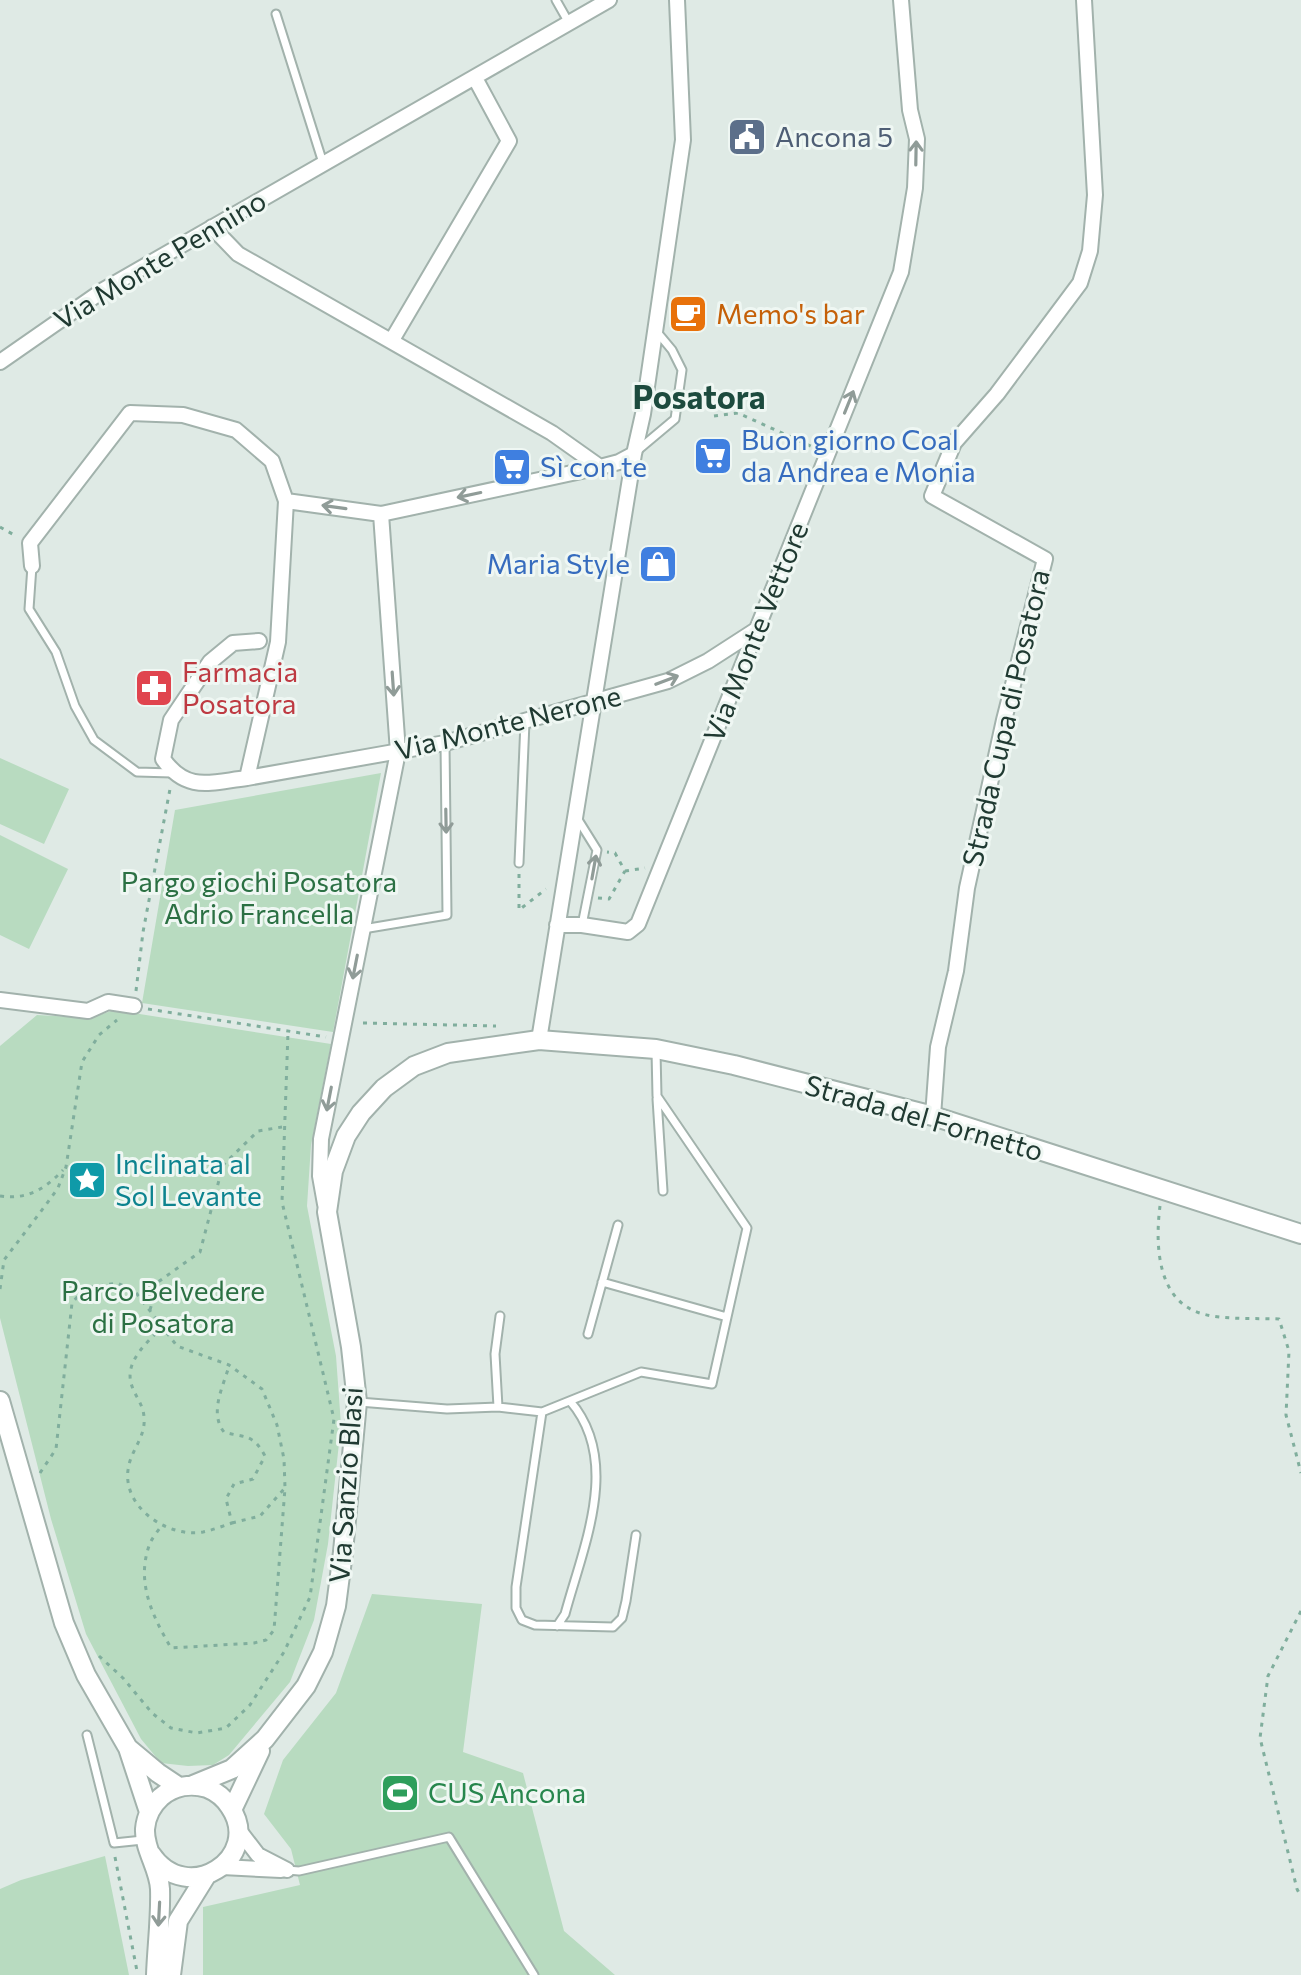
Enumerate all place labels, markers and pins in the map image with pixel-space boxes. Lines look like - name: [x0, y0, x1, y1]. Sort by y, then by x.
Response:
- public building icon: Ancona 5: [726, 116, 768, 158]
- place label: Ancona 5: [775, 119, 893, 153]
- cafe icon: Memo's bar: [667, 293, 709, 335]
- place label: Memo's bar: [716, 296, 865, 330]
- place label: Buon giorno Coal da Andrea e Monia: [741, 422, 976, 488]
- supermarket icon: Buon giorno Coal da Andrea e Monia: [692, 435, 734, 477]
- supermarket icon: Sì con te: [491, 446, 533, 488]
- place label: Sì con te: [540, 449, 647, 483]
- shop icon: Maria Style: [637, 543, 679, 585]
- place label: Maria Style: [486, 546, 630, 580]
- place label: Farmacia Posatora: [182, 654, 298, 720]
- pharmacy icon: Farmacia Posatora: [133, 667, 175, 709]
- place label: Inclinata al Sol Levante: [115, 1146, 262, 1212]
- place icon: Inclinata al Sol Levante: [66, 1159, 108, 1201]
- sports icon: CUS Ancona: [379, 1772, 421, 1814]
- place label: CUS Ancona: [428, 1775, 586, 1809]

